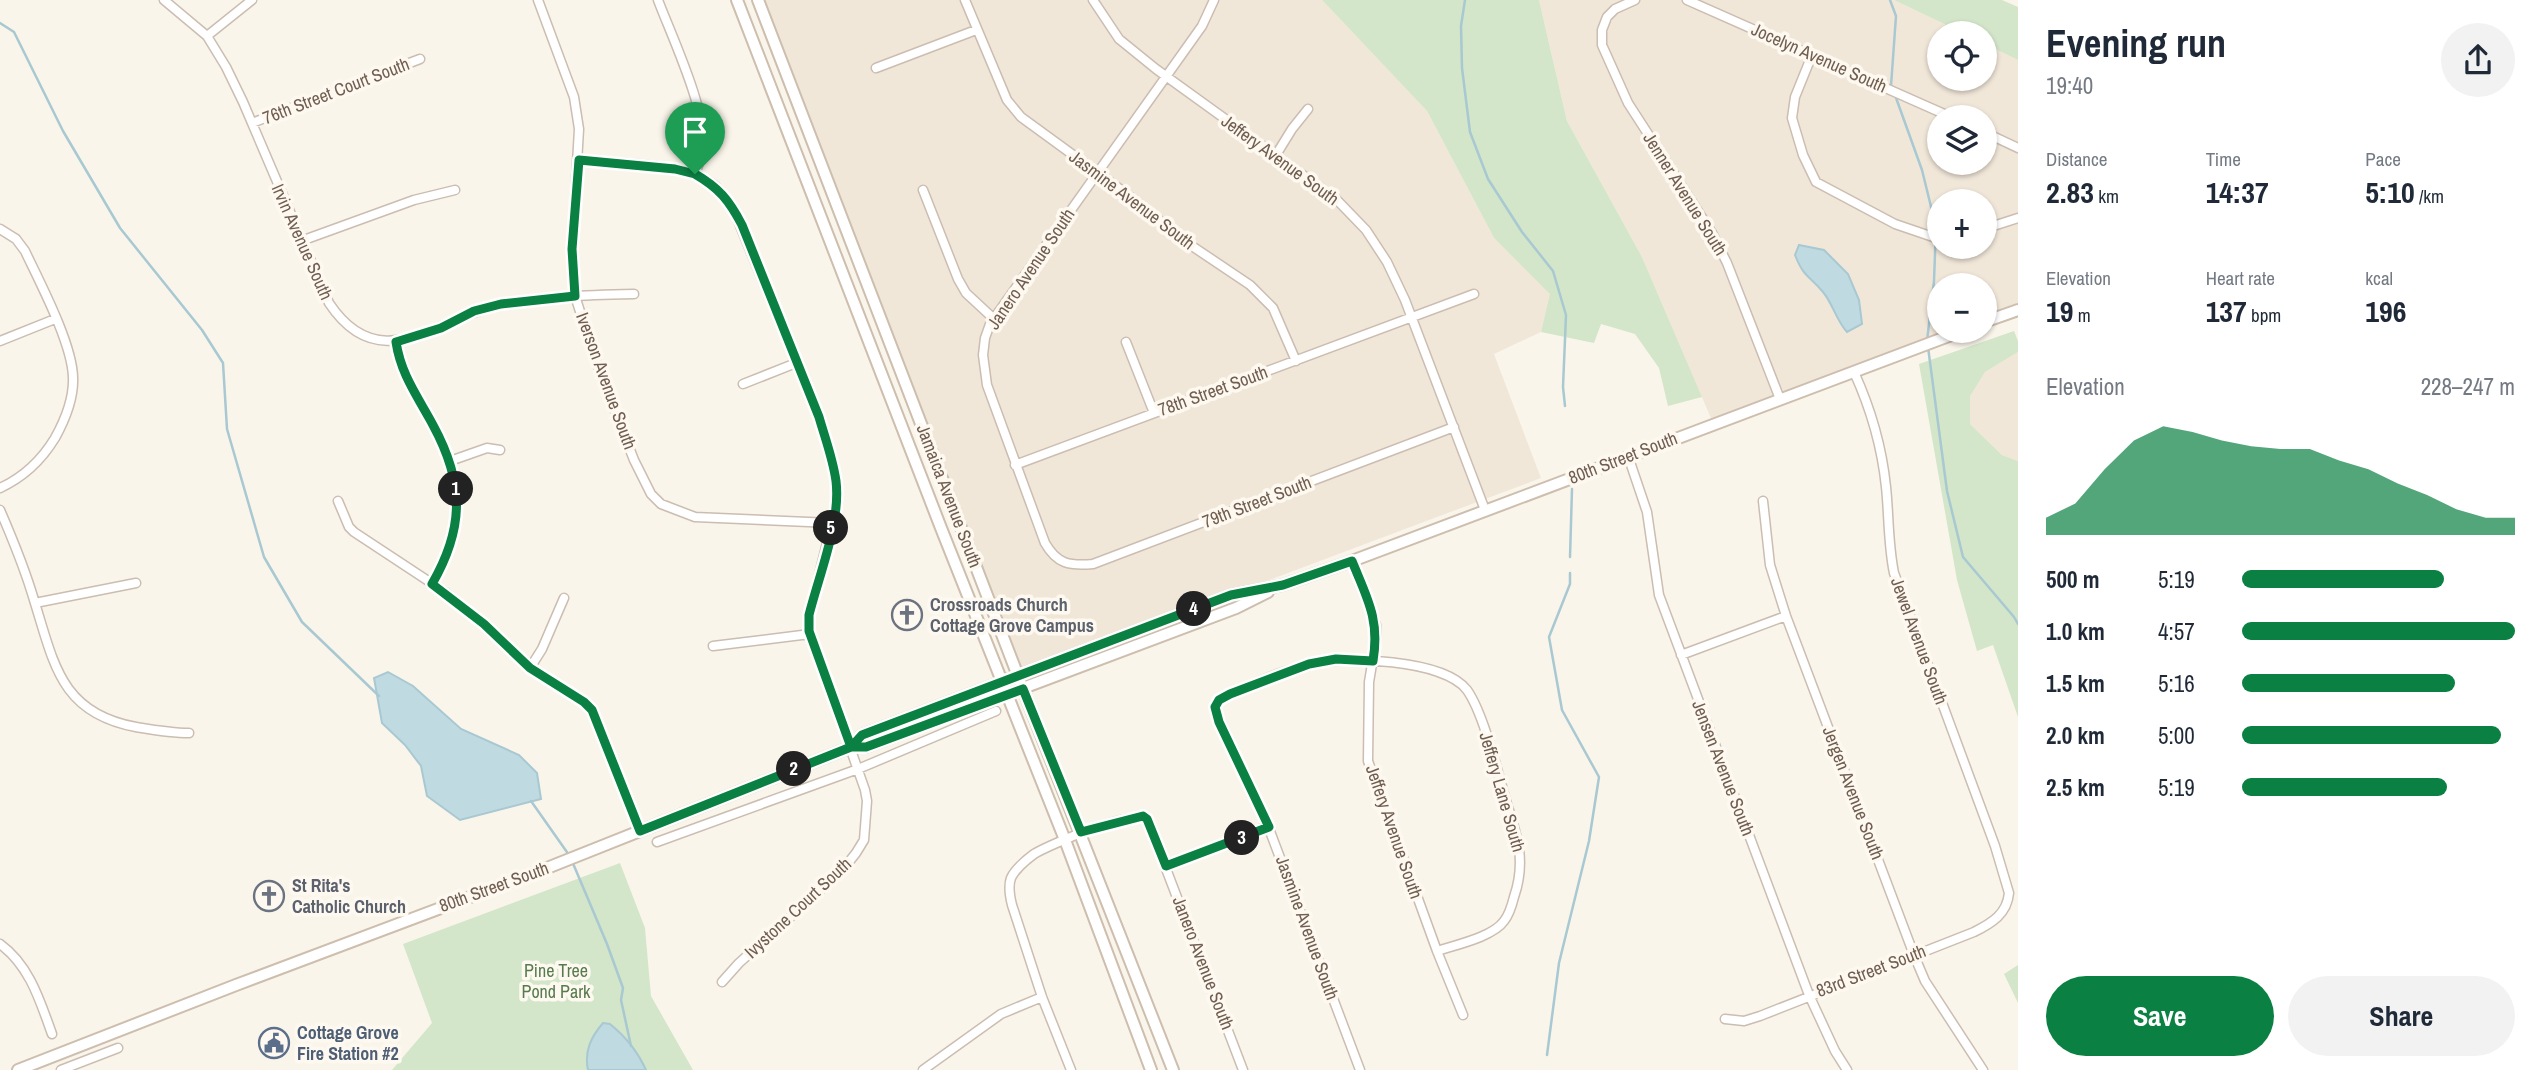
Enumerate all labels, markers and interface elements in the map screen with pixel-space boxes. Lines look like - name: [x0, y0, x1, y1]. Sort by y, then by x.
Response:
- street label: Jocelyn Avenue South: [1748, 16, 1891, 99]
- text: Evening run: [2046, 18, 2226, 69]
- map controls: [1927, 21, 1997, 343]
- button: locate: [1927, 21, 1997, 91]
- button: share: [2441, 23, 2515, 97]
- street label: 76th Street Court South: [259, 51, 413, 130]
- text: 19:40: [2046, 70, 2093, 101]
- pin: [665, 102, 725, 174]
- button: layers: [1927, 105, 1997, 175]
- street label: Jeffery Avenue South: [1216, 108, 1344, 211]
- icon: arrive: [676, 113, 714, 151]
- street label: Jenner Avenue South: [1637, 127, 1733, 260]
- street label: Jasmine Avenue South: [1064, 144, 1200, 255]
- text: Distance: [2046, 146, 2107, 172]
- text: Time: [2206, 146, 2241, 172]
- text: Pace: [2365, 146, 2401, 172]
- text: 2.83: [2046, 172, 2094, 212]
- text: 14:37: [2206, 172, 2269, 212]
- text: 5:10: [2365, 172, 2415, 212]
- street label: Irvin Avenue South: [266, 180, 339, 304]
- text: km: [2094, 183, 2119, 209]
- text: /km: [2415, 183, 2444, 209]
- button: +: [1927, 189, 1997, 259]
- street label: Janero Avenue South: [981, 203, 1080, 334]
- text: Elevation: [2046, 265, 2111, 291]
- text: Heart rate: [2206, 265, 2275, 291]
- text: kcal: [2365, 265, 2393, 291]
- button: −: [1927, 273, 1997, 343]
- text: 19: [2046, 291, 2073, 331]
- text: 137: [2206, 291, 2247, 331]
- text: 196: [2365, 291, 2406, 331]
- text: m: [2073, 302, 2091, 328]
- text: bpm: [2247, 302, 2281, 328]
- street label: Iverson Avenue South: [570, 309, 643, 453]
- street label: 78th Street South: [1155, 359, 1271, 422]
- text: Elevation: [2046, 371, 2125, 402]
- text: 228–247 m: [2421, 371, 2515, 402]
- street label: Jamaica Avenue South: [911, 421, 988, 571]
- street label: 80th Street South: [1565, 425, 1681, 490]
- street label: 79th Street South: [1199, 469, 1315, 534]
- pin: 1: [438, 472, 474, 506]
- text: 1: [451, 475, 460, 501]
- pin: 5: [814, 510, 848, 546]
- text: 5: [826, 514, 835, 540]
- text: 500 m: [2046, 564, 2099, 595]
- text: 5:19: [2158, 564, 2195, 595]
- street label: Jewel Avenue South: [1885, 574, 1954, 708]
- place label: Crossroads Church Cottage Grove Campus: [930, 592, 1094, 638]
- pin: 4: [1176, 592, 1212, 626]
- text: 4: [1189, 595, 1198, 621]
- church icon: Crossroads Church Cottage Grove Campus: [890, 598, 924, 632]
- text: 1.0 km: [2046, 616, 2105, 647]
- text: 4:57: [2158, 616, 2195, 647]
- text: 1.5 km: [2046, 668, 2105, 699]
- text: 5:16: [2158, 668, 2195, 699]
- street label: Jensen Avenue South: [1686, 696, 1761, 839]
- text: 2.0 km: [2046, 720, 2105, 751]
- text: 5:00: [2158, 720, 2195, 751]
- street label: Jergen Avenue South: [1817, 723, 1890, 863]
- street label: Jeffery Lane South: [1473, 729, 1532, 855]
- pin: 2: [776, 752, 812, 786]
- text: 2: [789, 755, 798, 781]
- street label: Jeffery Avenue South: [1360, 762, 1429, 902]
- text: 2.5 km: [2046, 772, 2105, 803]
- text: 5:19: [2158, 772, 2195, 803]
- pin: 3: [1224, 820, 1260, 856]
- text: 3: [1237, 824, 1246, 850]
- street label: Ivystone Court South: [739, 851, 857, 964]
- street label: Jasmine Avenue South: [1270, 852, 1345, 1003]
- street label: 80th Street South: [436, 855, 552, 918]
- place label: St Rita's Catholic Church: [292, 873, 406, 919]
- church icon: St Rita's Catholic Church: [252, 879, 286, 913]
- street label: Janero Avenue South: [1167, 893, 1240, 1033]
- street label: 83rd Street South: [1812, 938, 1929, 1003]
- park label: Pine Tree Pond Park: [522, 958, 591, 1004]
- button: Save: [2046, 976, 2274, 1056]
- button: Share: [2288, 976, 2515, 1056]
- place label: Cottage Grove Fire Station #2: [297, 1020, 399, 1066]
- public building icon: Cottage Grove Fire Station #2: [257, 1026, 291, 1060]

